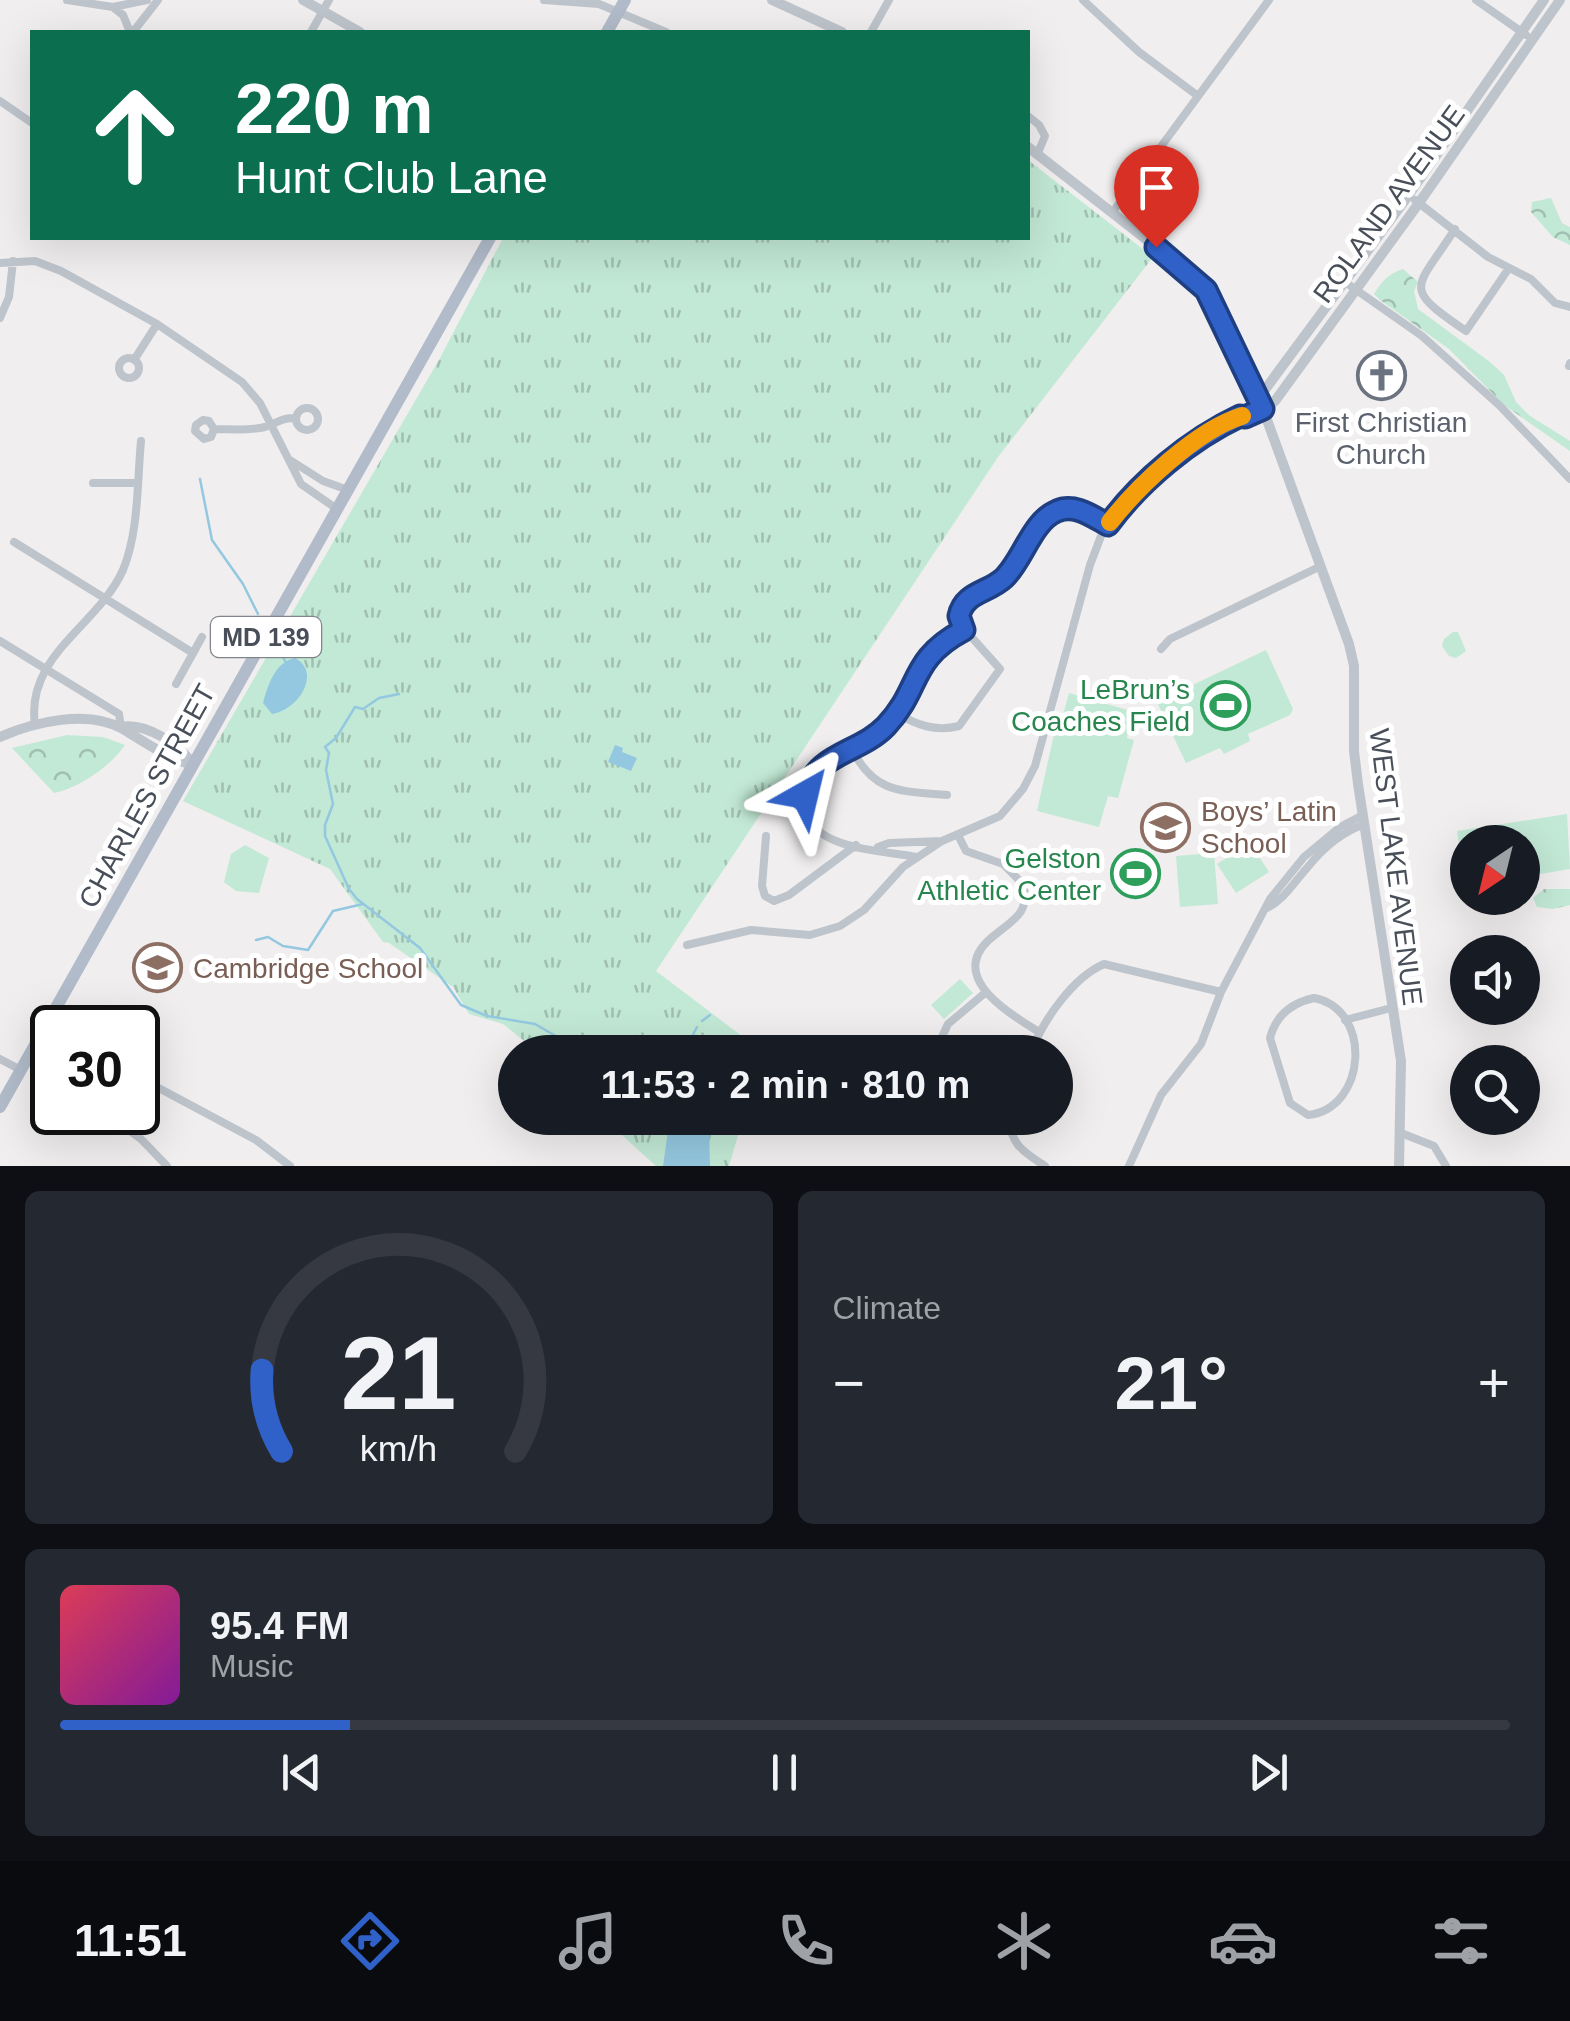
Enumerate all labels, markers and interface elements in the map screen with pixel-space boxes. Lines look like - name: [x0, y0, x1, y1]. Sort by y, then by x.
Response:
- icon: ahead: [70, 70, 200, 200]
- text: 220 m: [235, 70, 433, 148]
- street label: ROLAND AVENUE: [1307, 99, 1471, 309]
- pin: [1114, 145, 1199, 248]
- text: Hunt Club Lane: [235, 152, 548, 203]
- icon: arrive: [1129, 160, 1184, 215]
- church icon: First Christian Church: [1355, 349, 1407, 401]
- place label: First Christian Church: [1295, 407, 1467, 470]
- road number: MD 139: [211, 617, 321, 657]
- place label: LeBrun’s Coaches Field: [1011, 674, 1190, 737]
- street label: CHARLES STREET: [73, 679, 221, 913]
- sports icon: LeBrun’s Coaches Field: [1199, 679, 1251, 731]
- street label: WEST LAKE AVENUE: [1364, 727, 1428, 1007]
- position arrow: [753, 743, 857, 847]
- place label: Boys’ Latin School: [1201, 796, 1337, 859]
- school or university icon: Boys’ Latin School: [1140, 801, 1192, 853]
- north arrow: [1450, 825, 1540, 915]
- map controls: [1450, 825, 1540, 1135]
- place label: Gelston Athletic Center: [917, 843, 1101, 906]
- sports icon: Gelston Athletic Center: [1110, 848, 1162, 900]
- button: sound: [1450, 935, 1540, 1025]
- school or university icon: Cambridge School: [132, 942, 184, 994]
- place label: Cambridge School: [193, 953, 423, 984]
- speed limit sign: 30: [30, 1005, 160, 1135]
- button: search: [1450, 1045, 1540, 1135]
- text: 11:53 · 2 min · 810 m: [601, 1064, 970, 1106]
- text: Climate: [833, 1290, 941, 1326]
- text: 21: [341, 1315, 457, 1431]
- text: 21°: [1115, 1341, 1228, 1425]
- text: −: [833, 1352, 865, 1414]
- text: +: [1478, 1352, 1510, 1414]
- text: km/h: [360, 1429, 437, 1469]
- text: 95.4 FM: [210, 1605, 349, 1647]
- text: Music: [210, 1648, 294, 1684]
- icon: previous: [274, 1745, 329, 1800]
- icon: pause: [757, 1745, 812, 1800]
- icon: next: [1241, 1745, 1296, 1800]
- icon: directions: [335, 1906, 405, 1976]
- icon: music: [553, 1906, 623, 1976]
- icon: phone: [771, 1906, 841, 1976]
- icon: climate: [989, 1906, 1059, 1976]
- icon: car: [1208, 1906, 1278, 1976]
- icon: filters: [1426, 1906, 1496, 1976]
- text: 11:51: [74, 1915, 187, 1966]

